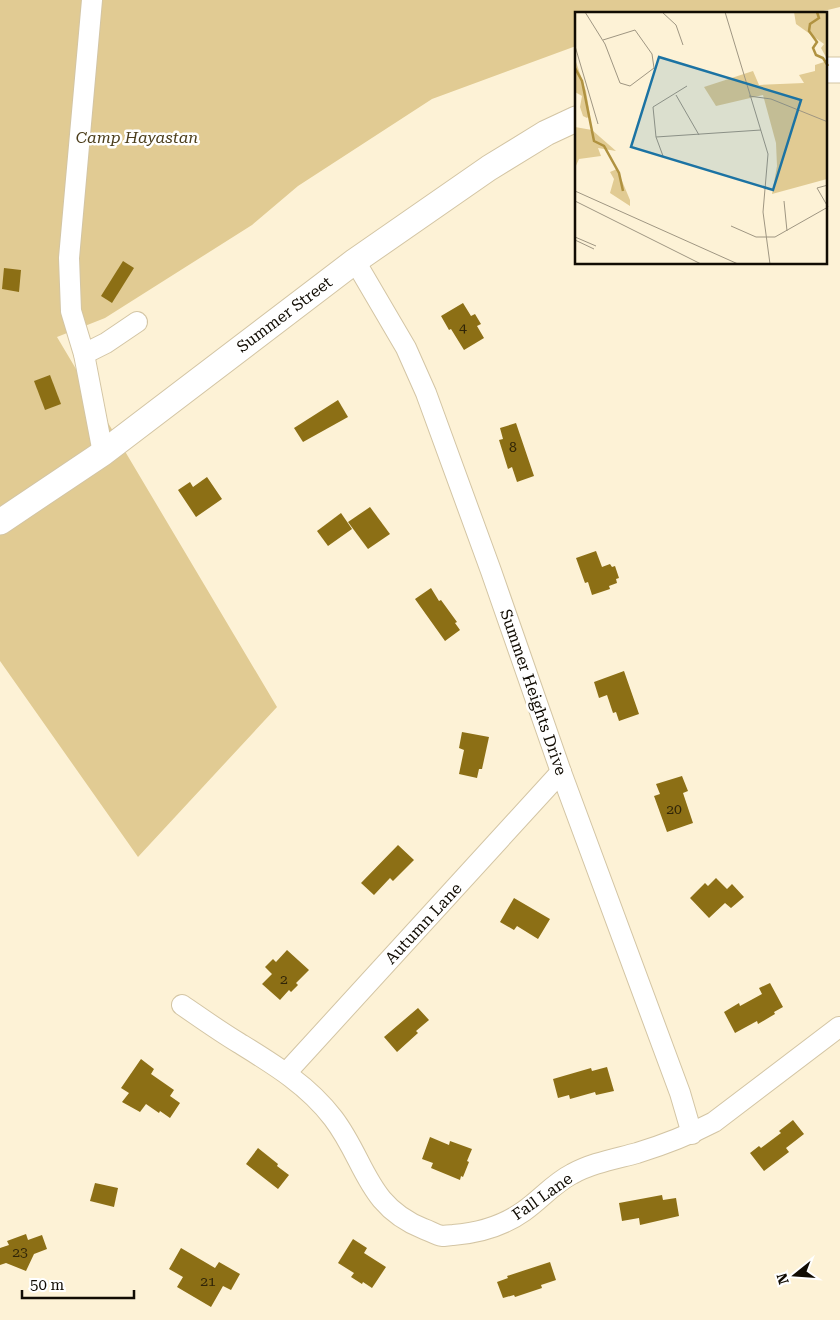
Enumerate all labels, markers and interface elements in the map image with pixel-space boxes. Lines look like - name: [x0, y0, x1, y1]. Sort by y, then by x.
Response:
- inset map: [575, 12, 828, 265]
- park label: Camp Hayastan: [76, 128, 198, 147]
- street label: Summer Street: [233, 272, 336, 356]
- house number: 4: [459, 319, 467, 335]
- house number: 8: [509, 439, 517, 455]
- street label: Summer Heights Drive: [496, 607, 571, 778]
- house number: 20: [666, 801, 682, 817]
- street label: Autumn Lane: [381, 879, 466, 968]
- house number: 2: [280, 971, 288, 987]
- street label: Fall Lane: [508, 1169, 576, 1224]
- house number: 23: [12, 1244, 28, 1260]
- north arrow: [770, 1250, 820, 1300]
- scale bar: [22, 1268, 135, 1300]
- text: N: [773, 1271, 792, 1286]
- house number: 21: [200, 1273, 216, 1289]
- text: 50 m: [30, 1276, 65, 1294]

